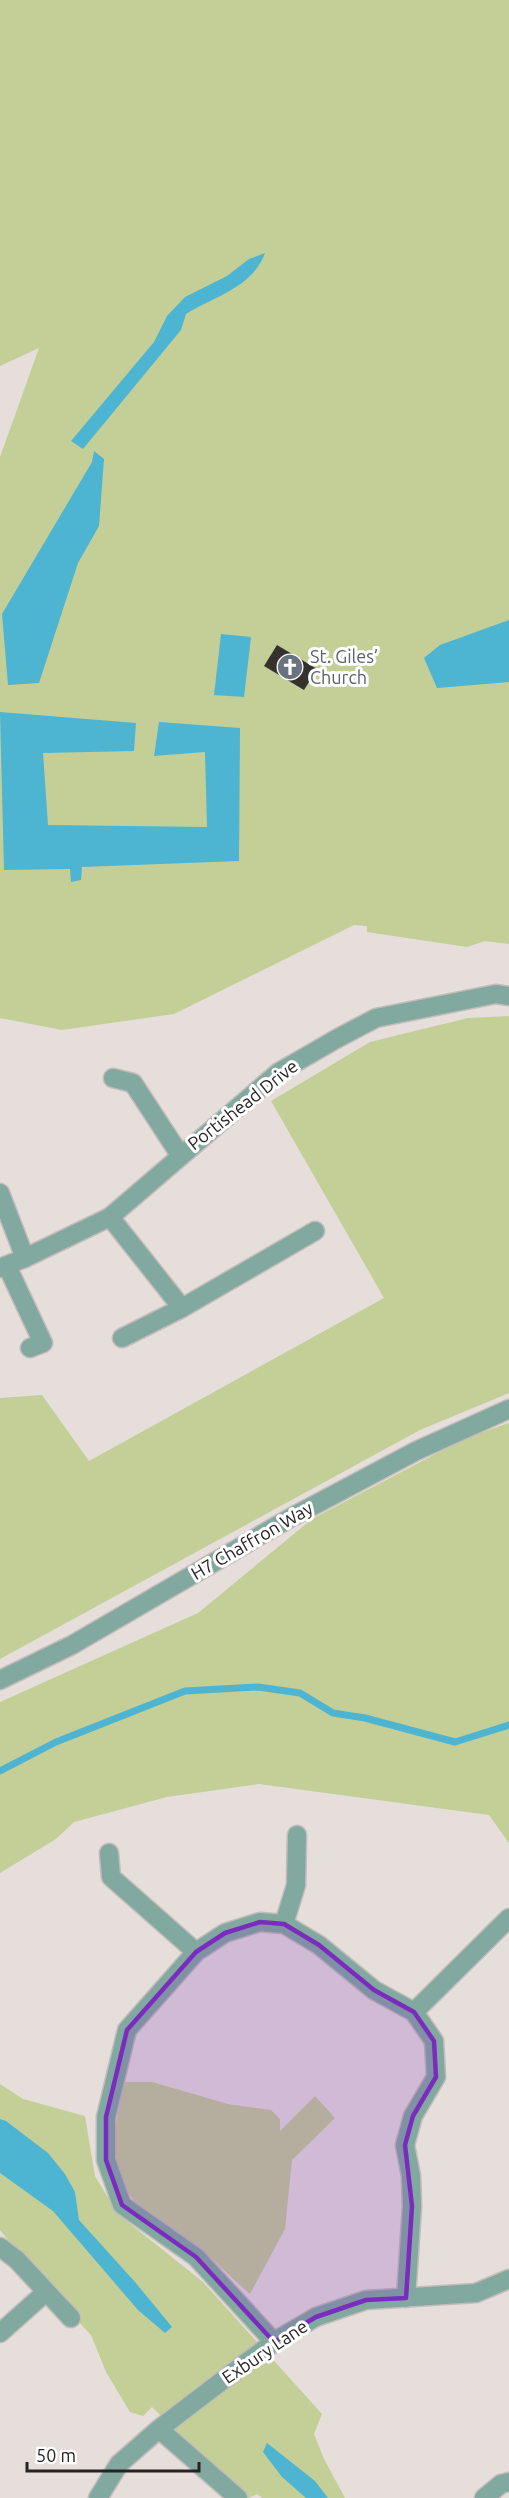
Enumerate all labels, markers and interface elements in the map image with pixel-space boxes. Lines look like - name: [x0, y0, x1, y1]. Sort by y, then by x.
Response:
- place label: St. Giles’ Church: [310, 646, 378, 687]
- church icon: St. Giles’ Church: [275, 652, 305, 682]
- street label: Portishead Drive: [183, 1055, 301, 1153]
- street label: H7 Chaffron Way: [187, 1497, 316, 1583]
- street label: Exbury Lane: [218, 2315, 311, 2387]
- scale bar: [27, 2435, 200, 2473]
- text: 50 m: [36, 2445, 76, 2465]

